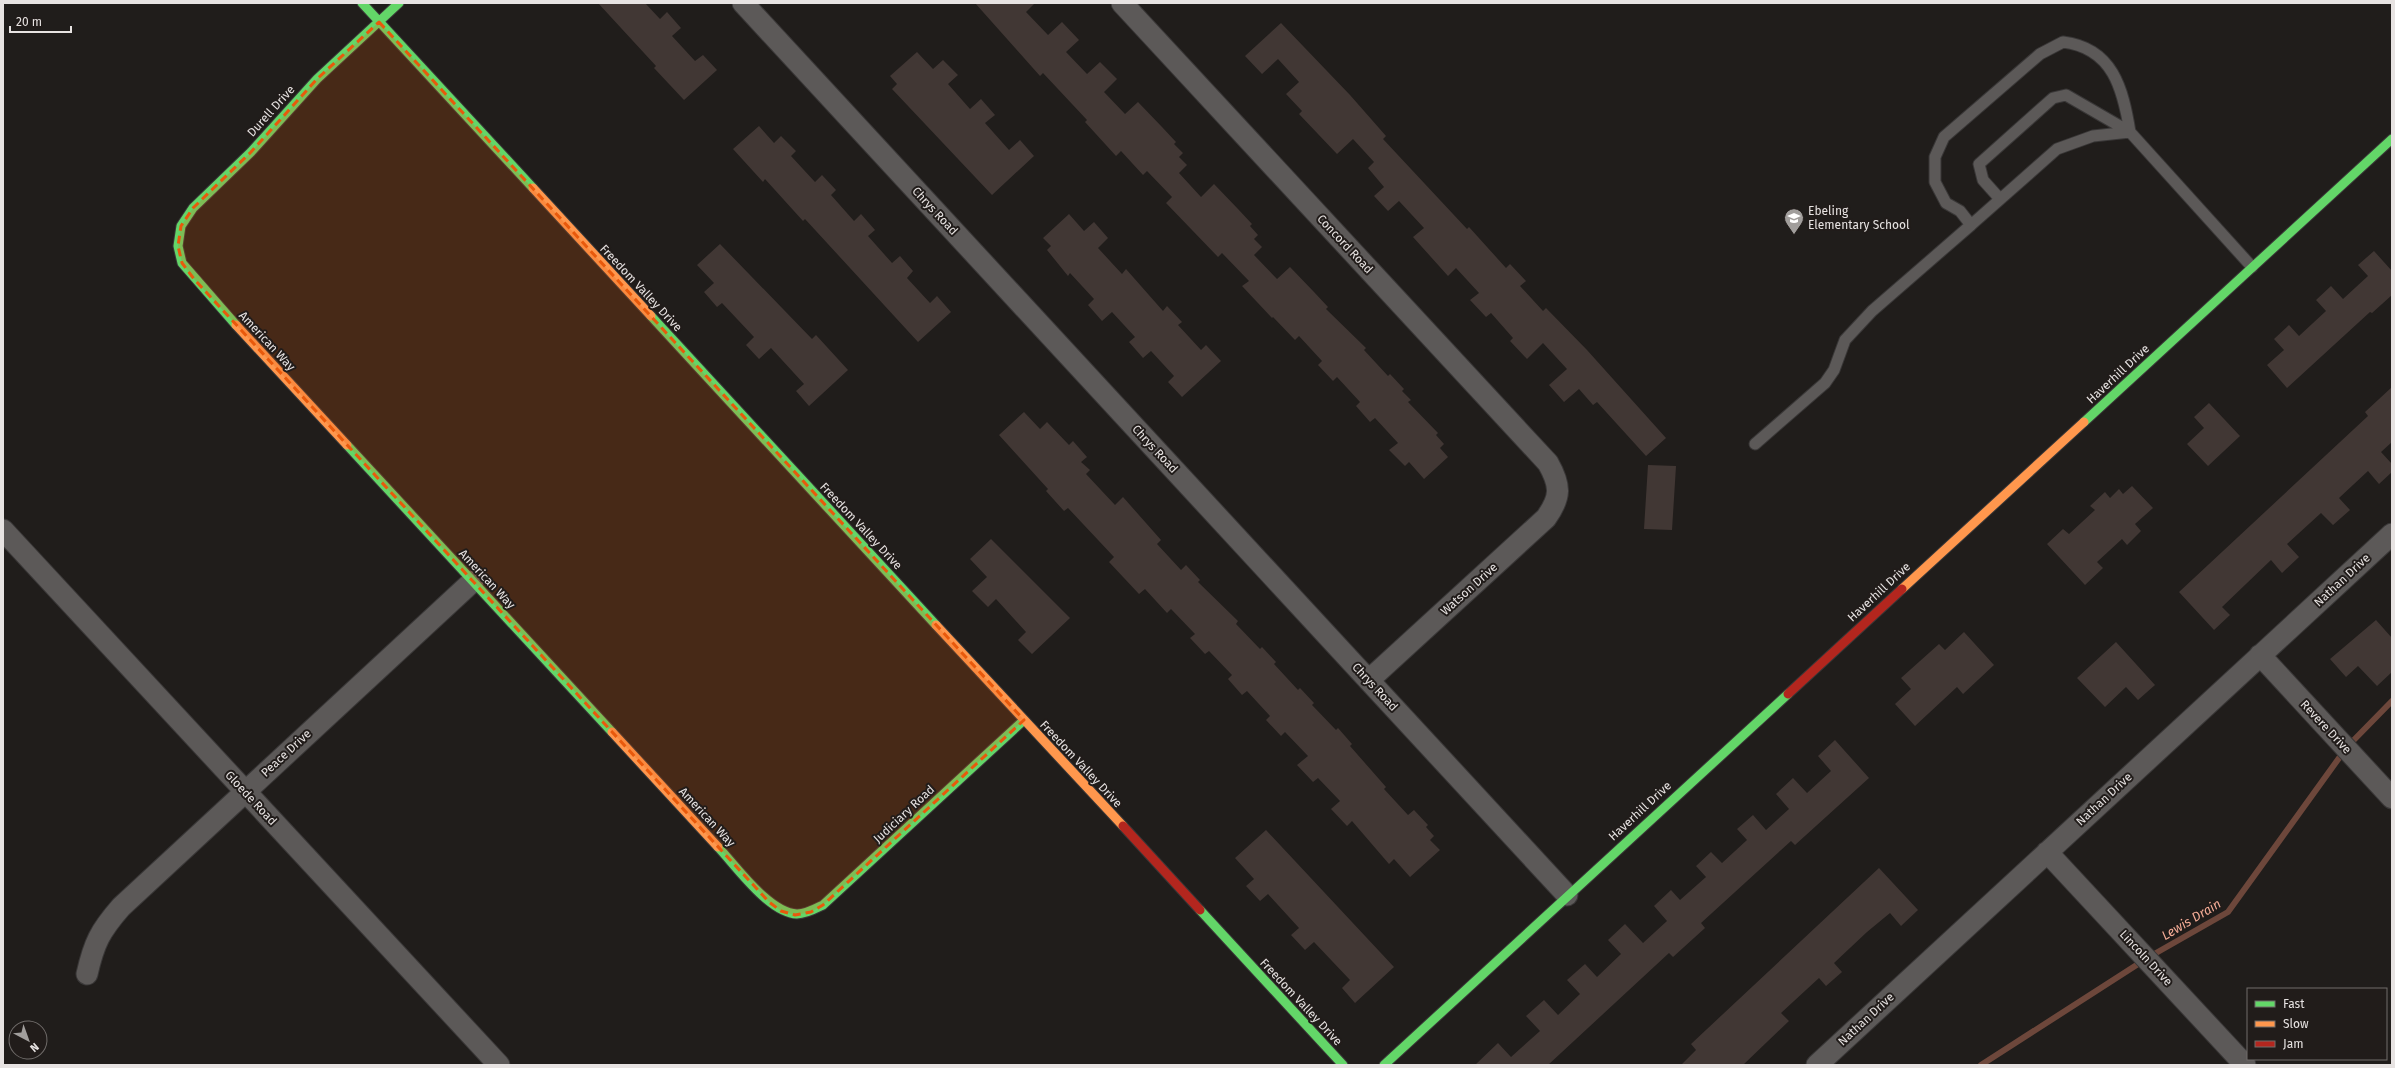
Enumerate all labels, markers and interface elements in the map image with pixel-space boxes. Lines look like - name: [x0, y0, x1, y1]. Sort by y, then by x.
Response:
- scale bar: [10, 8, 71, 34]
- text: 20 m: [16, 15, 42, 29]
- street label: Durell Drive: [244, 83, 298, 139]
- street label: Chrys Road: [909, 184, 961, 238]
- place label: Ebeling Elementary School: [1808, 204, 1910, 232]
- school or university icon: Ebeling Elementary School: [1783, 207, 1805, 235]
- street label: Concord Road: [1314, 212, 1376, 276]
- street label: Freedom Valley Drive: [597, 242, 685, 334]
- street label: American Way: [236, 308, 298, 374]
- street label: Haverhill Drive: [2084, 341, 2152, 407]
- street label: Chrys Road: [1129, 422, 1181, 476]
- street label: Freedom Valley Drive: [817, 480, 905, 572]
- street label: American Way: [456, 546, 518, 612]
- street label: Nathan Drive: [2311, 551, 2373, 609]
- street label: Haverhill Drive: [1845, 559, 1913, 625]
- street label: Watson Drive: [1438, 560, 1500, 618]
- street label: Chrys Road: [1349, 660, 1401, 714]
- street label: Revere Drive: [2298, 697, 2354, 757]
- street label: Freedom Valley Drive: [1037, 718, 1125, 810]
- street label: Peace Drive: [258, 726, 314, 780]
- street label: Gloede Road: [222, 768, 280, 828]
- street label: Nathan Drive: [2073, 770, 2135, 828]
- street label: Haverhill Drive: [1606, 778, 1674, 844]
- street label: Judiciary Road: [871, 782, 937, 846]
- street label: American Way: [676, 784, 738, 850]
- water label: Lewis Drain: [2159, 896, 2224, 943]
- street label: Lincoln Drive: [2117, 927, 2175, 989]
- street label: Freedom Valley Drive: [1257, 956, 1345, 1048]
- legend: [2247, 988, 2387, 1060]
- street label: Nathan Drive: [1835, 990, 1897, 1048]
- text: Fast: [2283, 997, 2305, 1011]
- text: Slow: [2283, 1017, 2309, 1031]
- north arrow: [8, 1020, 48, 1060]
- text: Jam: [2283, 1037, 2303, 1051]
- text: N: [27, 1040, 41, 1054]

